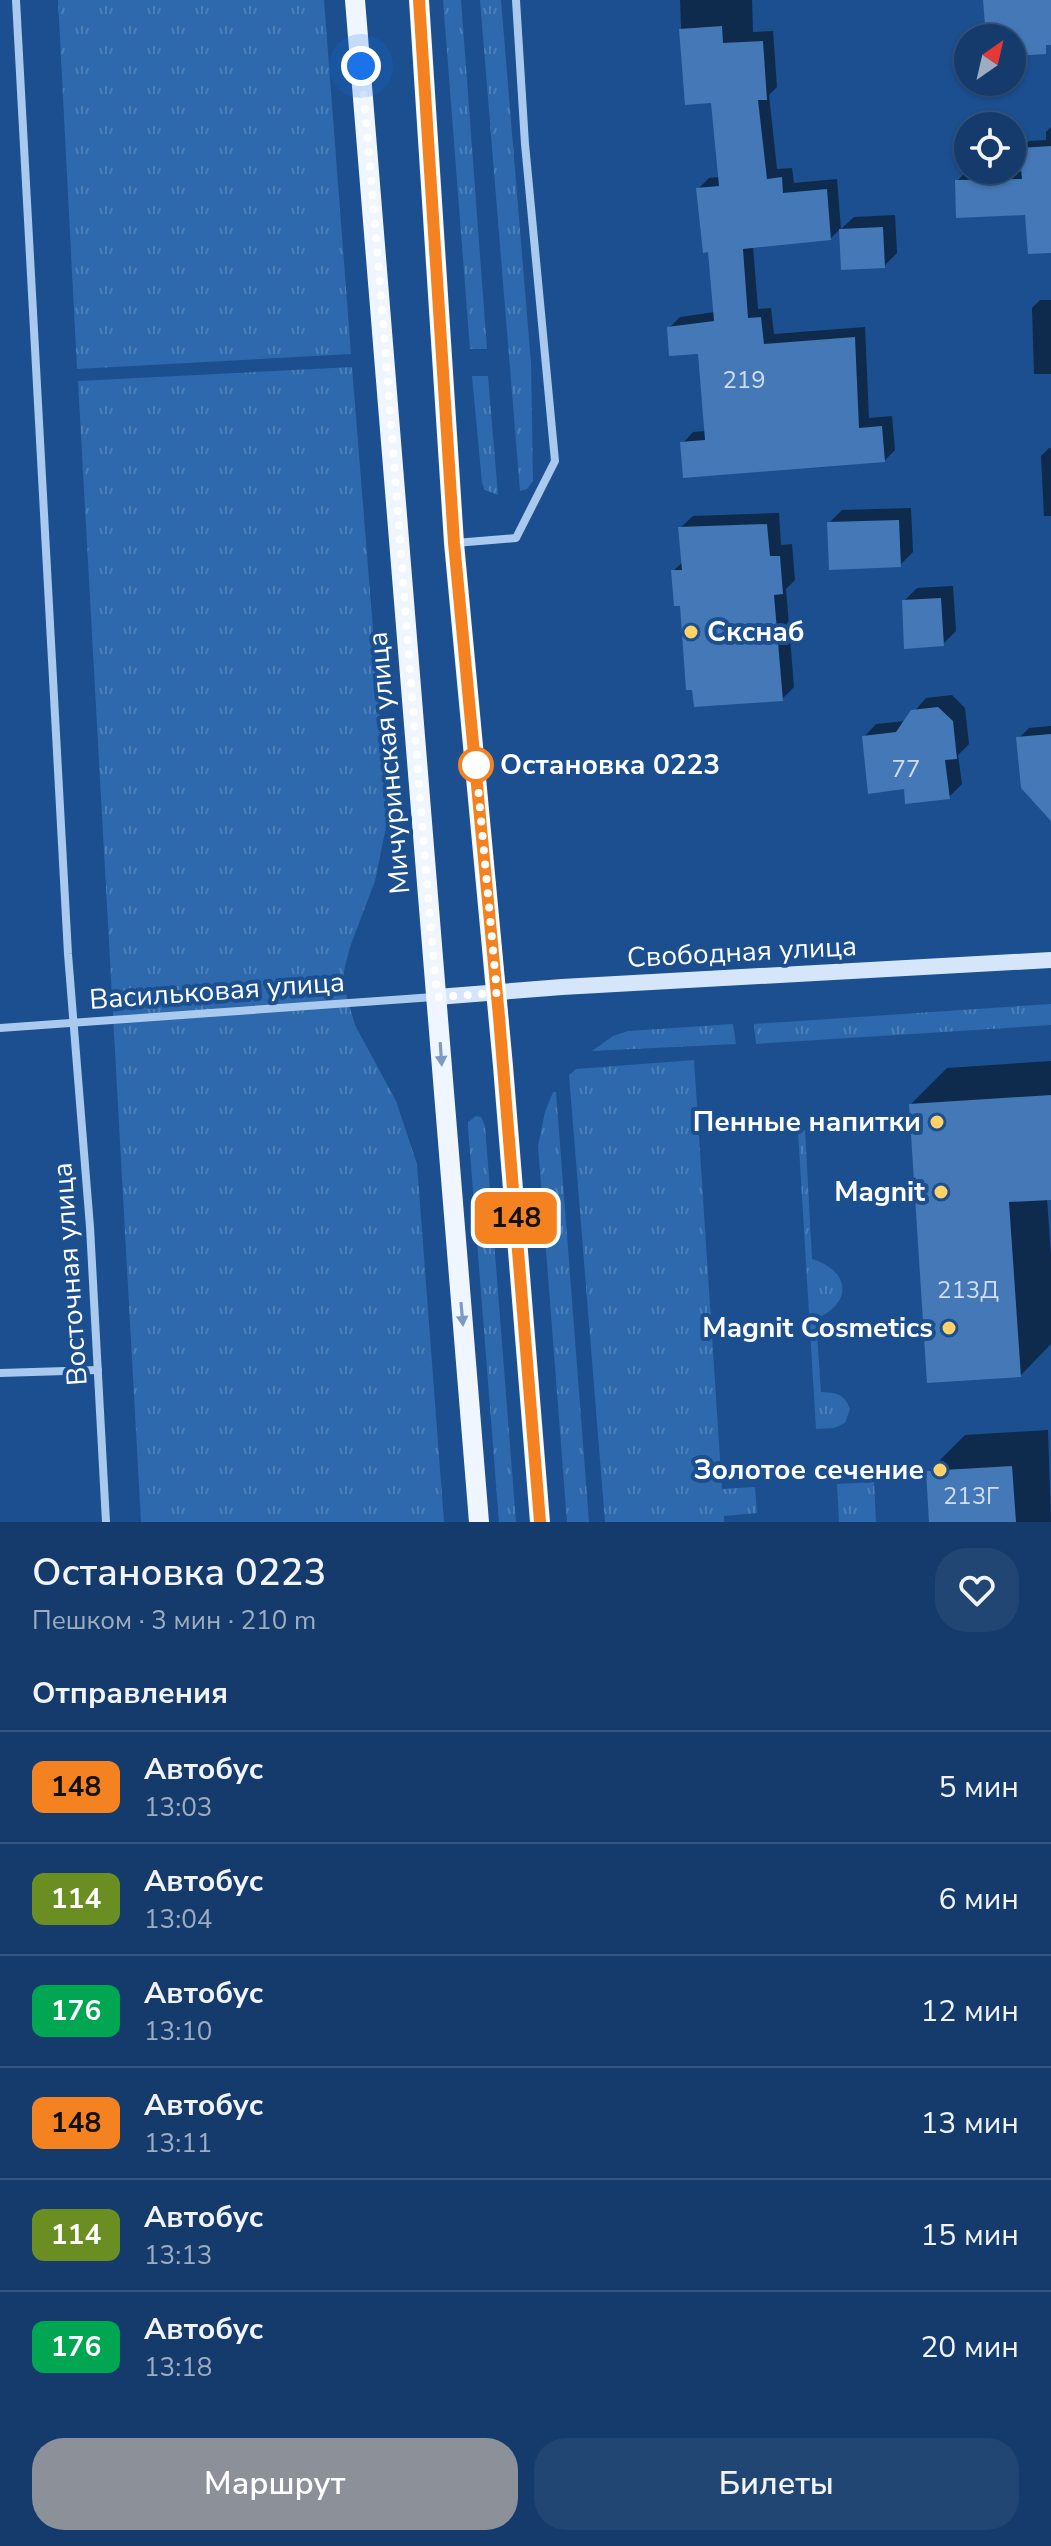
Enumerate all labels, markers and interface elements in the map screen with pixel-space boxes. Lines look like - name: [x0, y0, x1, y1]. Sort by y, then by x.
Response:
- north arrow: [954, 24, 1026, 96]
- map controls: [954, 24, 1026, 184]
- your location: [341, 46, 381, 86]
- button: locate: [954, 112, 1026, 184]
- house number: 219: [722, 364, 766, 396]
- place label: Скснаб: [707, 613, 805, 651]
- marker: Скснаб: [682, 623, 700, 641]
- street label: Мичуринская улица: [359, 630, 419, 896]
- place label: Остановка 0223: [500, 746, 720, 784]
- marker: Остановка 0223: [459, 748, 493, 782]
- house number: 77: [892, 753, 920, 785]
- street label: Свободная улица: [626, 927, 858, 977]
- street label: Васильковая улица: [88, 963, 346, 1019]
- one-way arrow: [435, 1042, 448, 1067]
- place label: Пенные напитки: [693, 1103, 921, 1141]
- marker: Пенные напитки: [928, 1113, 946, 1131]
- street label: Восточная улица: [43, 1161, 97, 1387]
- place label: Magnit: [834, 1173, 925, 1211]
- marker: Magnit: [932, 1183, 950, 1201]
- line badge: 148: [470, 1192, 562, 1244]
- text: 148: [491, 1199, 541, 1237]
- house number: 213Д: [937, 1274, 999, 1306]
- one-way arrow: [456, 1302, 469, 1327]
- place label: Magnit Cosmetics: [702, 1309, 933, 1347]
- marker: Magnit Cosmetics: [940, 1319, 958, 1337]
- place label: Золотое сечение: [694, 1451, 924, 1489]
- marker: Золотое сечение: [931, 1461, 949, 1479]
- house number: 213Г: [943, 1480, 999, 1512]
- text: Остановка 0223: [32, 1547, 326, 1598]
- button: heart: [935, 1548, 1019, 1632]
- text: Пешком · 3 мин · 210 m: [32, 1603, 316, 1638]
- text: Отправления: [32, 1673, 228, 1714]
- text: Автобус: [144, 1749, 263, 1790]
- text: 5 мин: [938, 1767, 1019, 1808]
- text: 148: [51, 1768, 101, 1806]
- text: 13:03: [144, 1790, 212, 1825]
- text: Автобус: [144, 1861, 263, 1902]
- text: 6 мин: [938, 1879, 1019, 1920]
- text: 114: [51, 1880, 101, 1918]
- text: 13:04: [144, 1902, 212, 1937]
- text: Автобус: [144, 1973, 263, 2014]
- text: 12 мин: [920, 1991, 1019, 2032]
- text: 176: [51, 1992, 101, 2030]
- text: 13:10: [144, 2014, 212, 2049]
- text: Автобус: [144, 2085, 263, 2126]
- text: 13 мин: [920, 2103, 1019, 2144]
- text: 148: [51, 2104, 101, 2142]
- text: 13:11: [144, 2126, 212, 2161]
- text: Автобус: [144, 2197, 263, 2238]
- text: 15 мин: [920, 2215, 1019, 2256]
- text: 114: [51, 2216, 101, 2254]
- text: 13:13: [144, 2238, 212, 2273]
- text: Автобус: [144, 2309, 263, 2350]
- text: 20 мин: [920, 2327, 1019, 2368]
- text: 176: [51, 2328, 101, 2366]
- text: 13:18: [144, 2350, 212, 2385]
- button: Маршрут: [32, 2438, 518, 2530]
- button: Билеты: [534, 2438, 1019, 2530]

